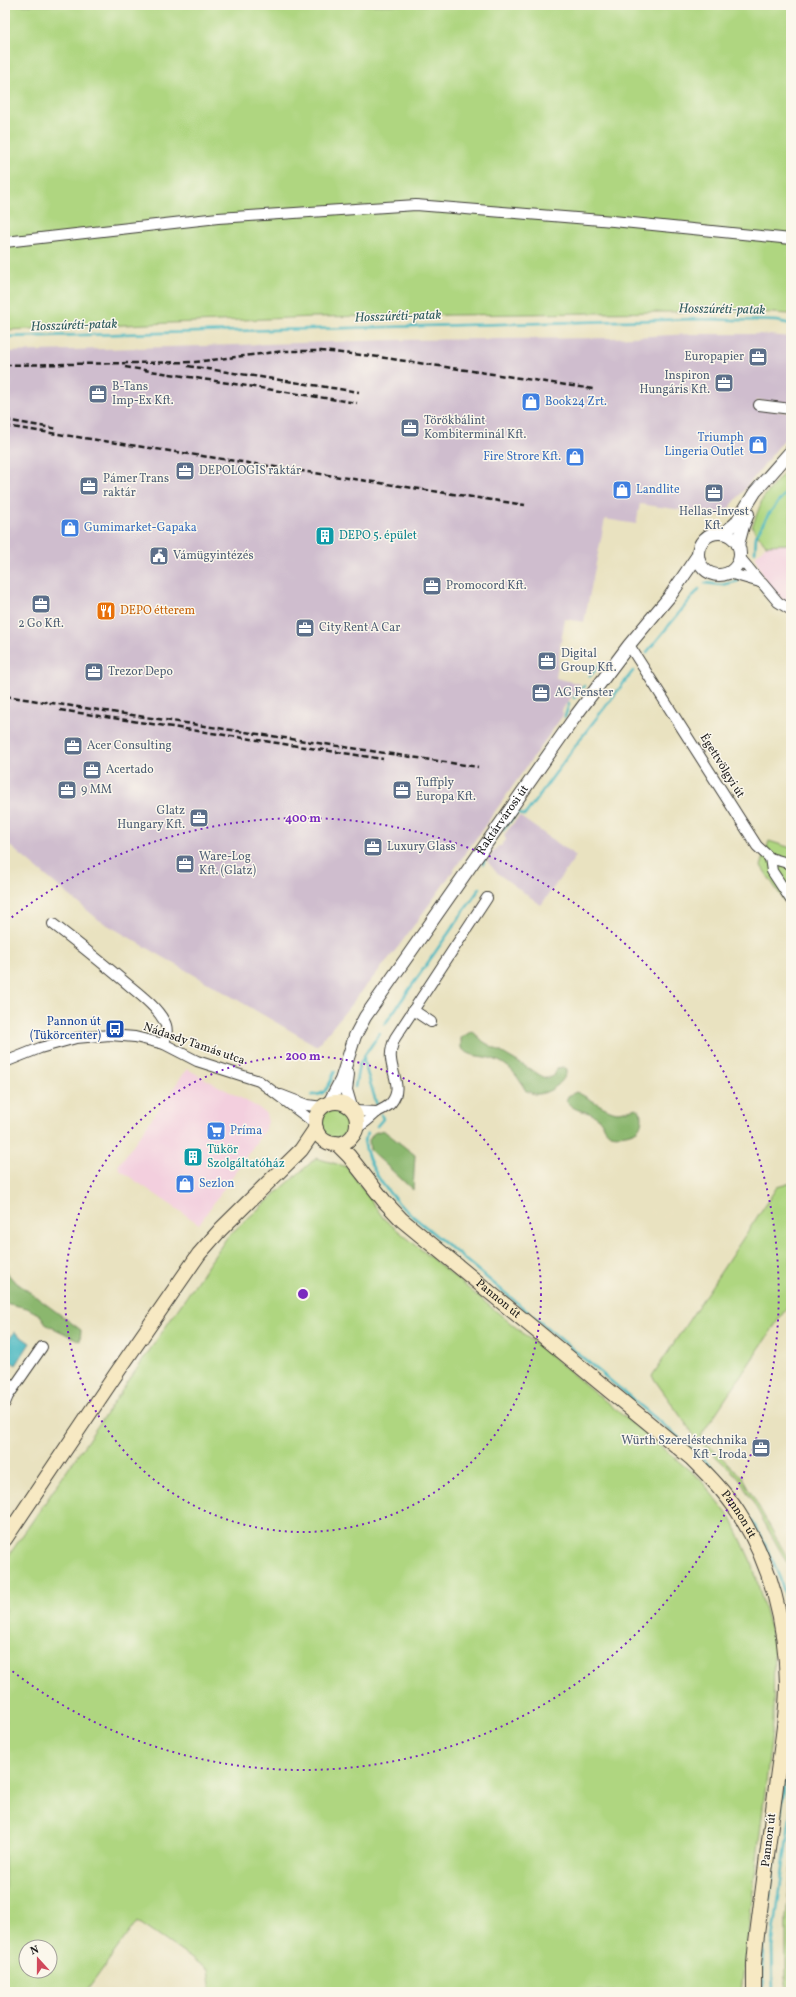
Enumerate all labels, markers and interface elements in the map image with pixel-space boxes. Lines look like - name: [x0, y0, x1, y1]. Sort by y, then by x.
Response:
- water label: Hosszúréti-patak: [678, 300, 766, 320]
- water label: Hosszúréti-patak: [354, 306, 442, 328]
- water label: Hosszúréti-patak: [30, 315, 118, 337]
- office icon: Europapier: [747, 346, 769, 368]
- place label: Europapier: [685, 349, 744, 365]
- place label: Inspiron Hungáris Kft.: [640, 368, 710, 398]
- office icon: Inspiron Hungáris Kft.: [713, 372, 735, 394]
- place label: B-Tans Imp-Ex Kft.: [112, 379, 174, 409]
- office icon: B-Tans Imp-Ex Kft.: [87, 383, 109, 405]
- shop icon: Book24 Zrt.: [520, 391, 542, 413]
- place label: Book24 Zrt.: [545, 394, 607, 410]
- place label: Törökbálint Kombiterminál Kft.: [424, 413, 526, 443]
- office icon: Törökbálint Kombiterminál Kft.: [399, 417, 421, 439]
- place label: Triumph Lingeria Outlet: [664, 430, 744, 460]
- shop icon: Triumph Lingeria Outlet: [747, 434, 769, 456]
- shop icon: Fire Strore Kft.: [564, 446, 586, 468]
- place label: Fire Strore Kft.: [483, 449, 561, 465]
- office icon: DEPOLOGIS raktár: [174, 460, 196, 482]
- place label: DEPOLOGIS raktár: [199, 463, 301, 479]
- place label: Pámer Trans raktár: [103, 471, 169, 501]
- office icon: Pámer Trans raktár: [78, 475, 100, 497]
- shop icon: Landlite: [611, 479, 633, 501]
- place label: Landlite: [636, 482, 680, 498]
- office icon: Hellas-Invest Kft.: [703, 482, 725, 504]
- place label: Hellas-Invest Kft.: [679, 504, 749, 534]
- shop icon: Gumimarket-Gapaka: [59, 517, 81, 539]
- place label: Gumimarket-Gapaka: [84, 520, 197, 536]
- building icon: DEPO 5. épület: [314, 525, 336, 547]
- place label: DEPO 5. épület: [339, 528, 417, 544]
- public building icon: Vámügyintézés: [148, 545, 170, 567]
- place label: Vámügyintézés: [173, 548, 254, 564]
- office icon: Promocord Kft.: [421, 575, 443, 597]
- place label: Promocord Kft.: [446, 578, 527, 594]
- office icon: 2 Go Kft.: [30, 593, 52, 615]
- restaurant icon: DEPO étterem: [95, 600, 117, 622]
- place label: DEPO étterem: [120, 603, 195, 619]
- place label: 2 Go Kft.: [18, 616, 64, 632]
- office icon: City Rent A Car: [294, 617, 316, 639]
- place label: City Rent A Car: [319, 620, 400, 636]
- place label: Digital Group Kft.: [561, 646, 617, 676]
- office icon: Digital Group Kft.: [536, 650, 558, 672]
- office icon: Trezor Depo: [83, 661, 105, 683]
- place label: Trezor Depo: [108, 664, 173, 680]
- office icon: AG Fenster: [530, 682, 552, 704]
- place label: AG Fenster: [555, 685, 613, 701]
- street label: Égettvölgyi út: [696, 730, 749, 801]
- office icon: Acer Consulting: [62, 735, 84, 757]
- place label: Acer Consulting: [87, 738, 172, 754]
- office icon: Acertado: [81, 759, 103, 781]
- place label: Acertado: [106, 762, 154, 778]
- place label: Tuffply Europa Kft.: [416, 775, 476, 805]
- office icon: 9 MM: [56, 779, 78, 801]
- office icon: Tuffply Europa Kft.: [391, 779, 413, 801]
- place label: 9 MM: [81, 782, 112, 798]
- street label: Raktárvárosi út: [473, 782, 533, 858]
- place label: Glatz Hungary Kft.: [117, 803, 185, 833]
- office icon: Glatz Hungary Kft.: [188, 807, 210, 829]
- text: 400 m: [285, 811, 321, 827]
- office icon: Luxury Glass: [362, 836, 384, 858]
- place label: Luxury Glass: [387, 839, 456, 855]
- place label: Ware-Log Kft. (Glatz): [199, 849, 257, 879]
- office icon: Ware-Log Kft. (Glatz): [174, 853, 196, 875]
- place label: Pannon út (Tükörcenter): [30, 1014, 102, 1044]
- bus stop icon: Pannon út (Tükörcenter): [104, 1018, 126, 1040]
- street label: Nádasdy Tamás utca: [141, 1019, 247, 1069]
- text: 200 m: [285, 1049, 321, 1065]
- supermarket icon: Príma: [205, 1120, 227, 1142]
- place label: Príma: [230, 1123, 262, 1139]
- place label: Tükör Szolgáltatóház: [207, 1142, 285, 1172]
- building icon: Tükör Szolgáltatóház: [182, 1146, 204, 1168]
- shop icon: Sezlon: [174, 1173, 196, 1195]
- place label: Sezlon: [199, 1176, 234, 1192]
- street label: Pannon út: [472, 1276, 524, 1323]
- centre of rings: [296, 1287, 310, 1301]
- place label: Würth Szereléstechnika Kft - Iroda: [621, 1433, 747, 1463]
- office icon: Würth Szereléstechnika Kft - Iroda: [750, 1437, 772, 1459]
- street label: Pannon út: [717, 1487, 760, 1541]
- street label: Pannon út: [758, 1812, 780, 1868]
- north arrow: [18, 1939, 58, 1979]
- text: N: [29, 1943, 41, 1959]

